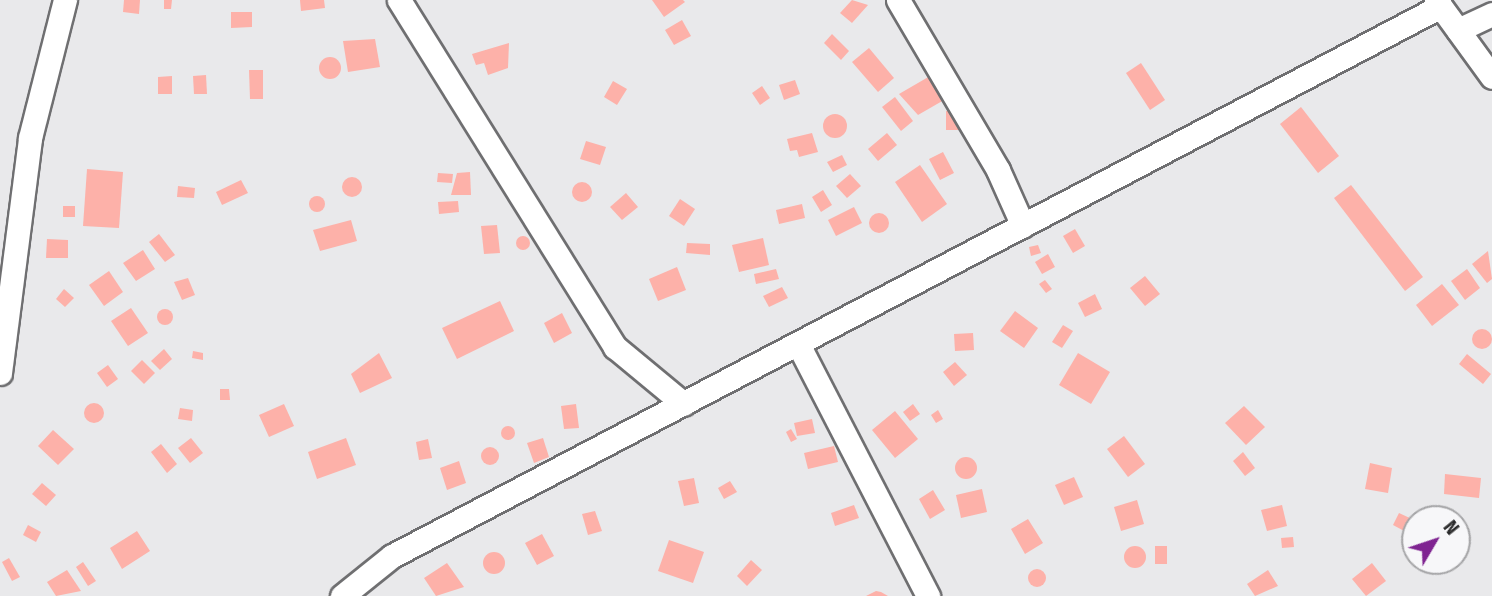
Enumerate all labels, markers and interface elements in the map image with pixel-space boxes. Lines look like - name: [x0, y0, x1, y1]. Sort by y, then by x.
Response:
- north arrow: [1401, 505, 1471, 575]
- text: N: [1439, 516, 1464, 539]

